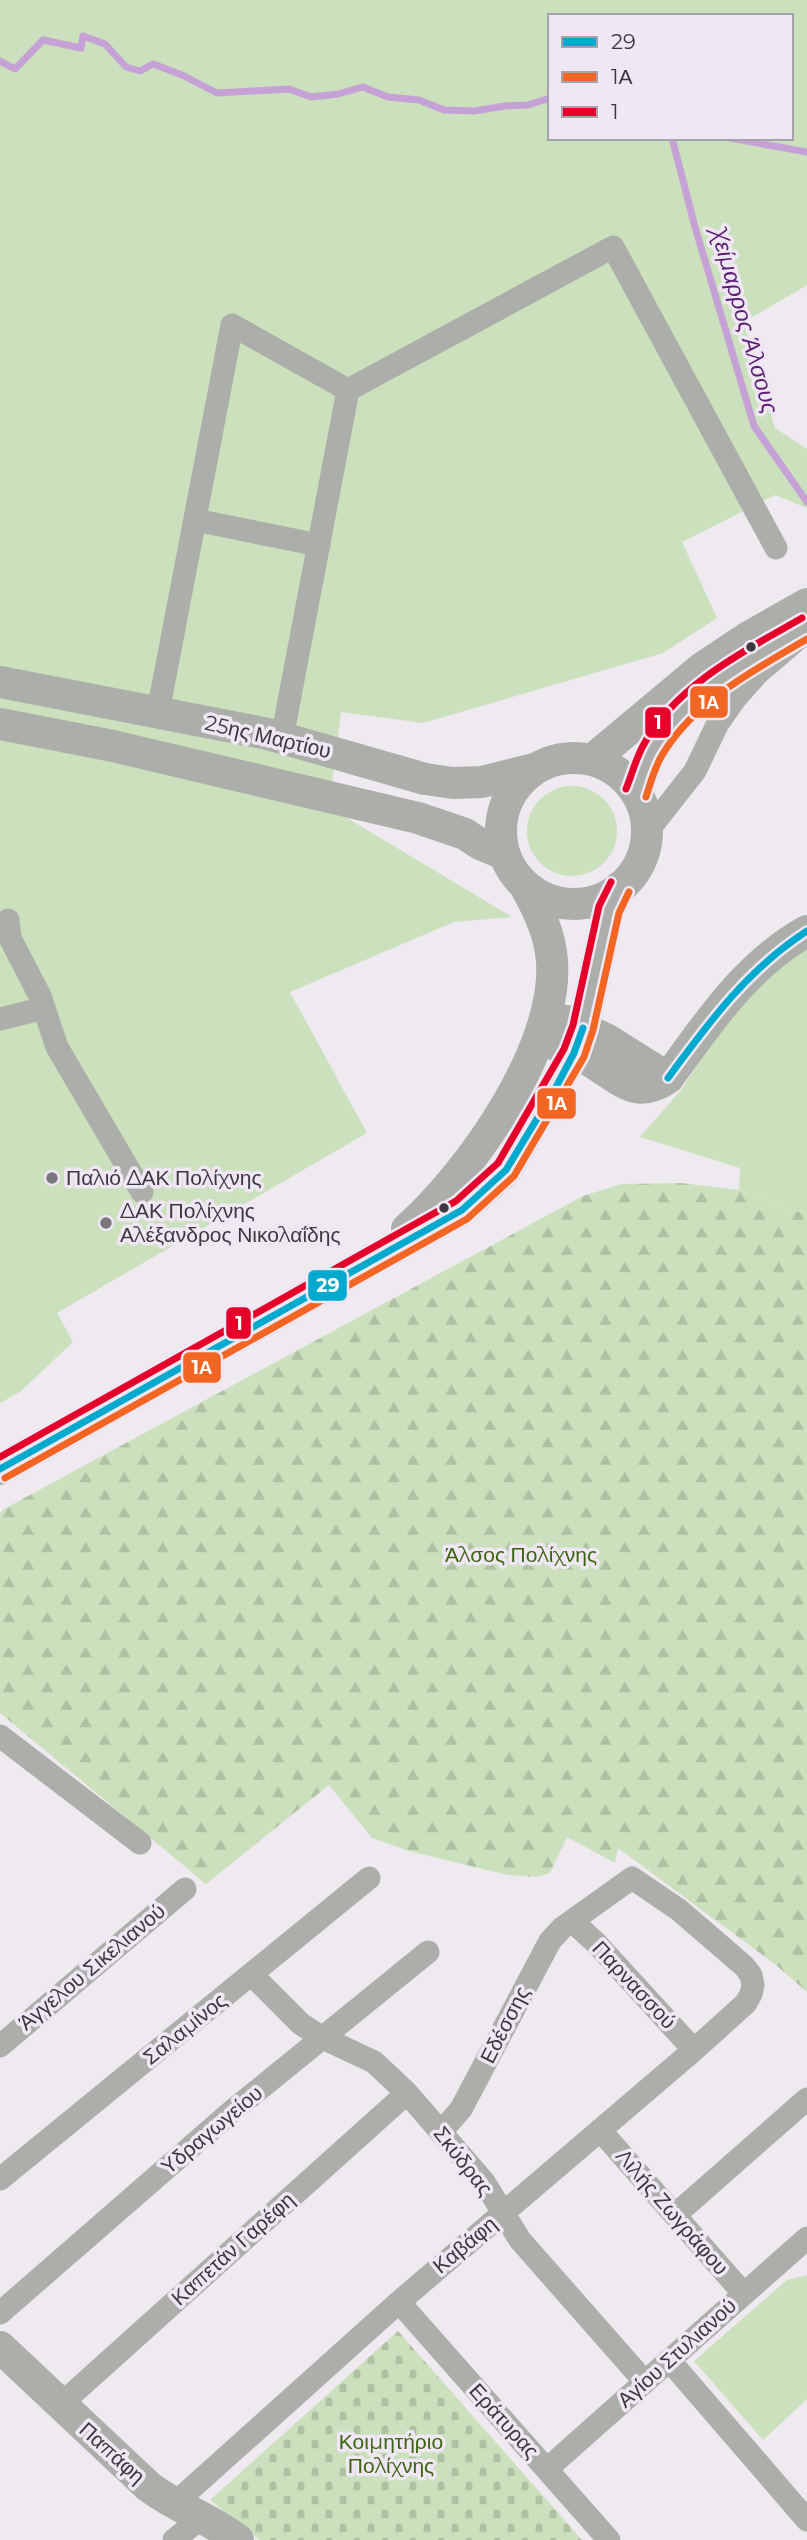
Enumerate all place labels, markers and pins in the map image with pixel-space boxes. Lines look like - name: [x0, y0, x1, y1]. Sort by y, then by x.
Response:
- unlabelled marker: [744, 640, 758, 654]
- place label: Παλιό ΔΑΚ Πολίχνης: [66, 1165, 262, 1190]
- marker: Παλιό ΔΑΚ Πολίχνης: [44, 1170, 60, 1186]
- place label: ΔΑΚ Πολίχνης Αλέξανδρος Νικολαΐδης: [120, 1198, 341, 1247]
- unlabelled marker: [437, 1201, 451, 1215]
- marker: ΔΑΚ Πολίχνης Αλέξανδρος Νικολαΐδης: [98, 1215, 114, 1231]

